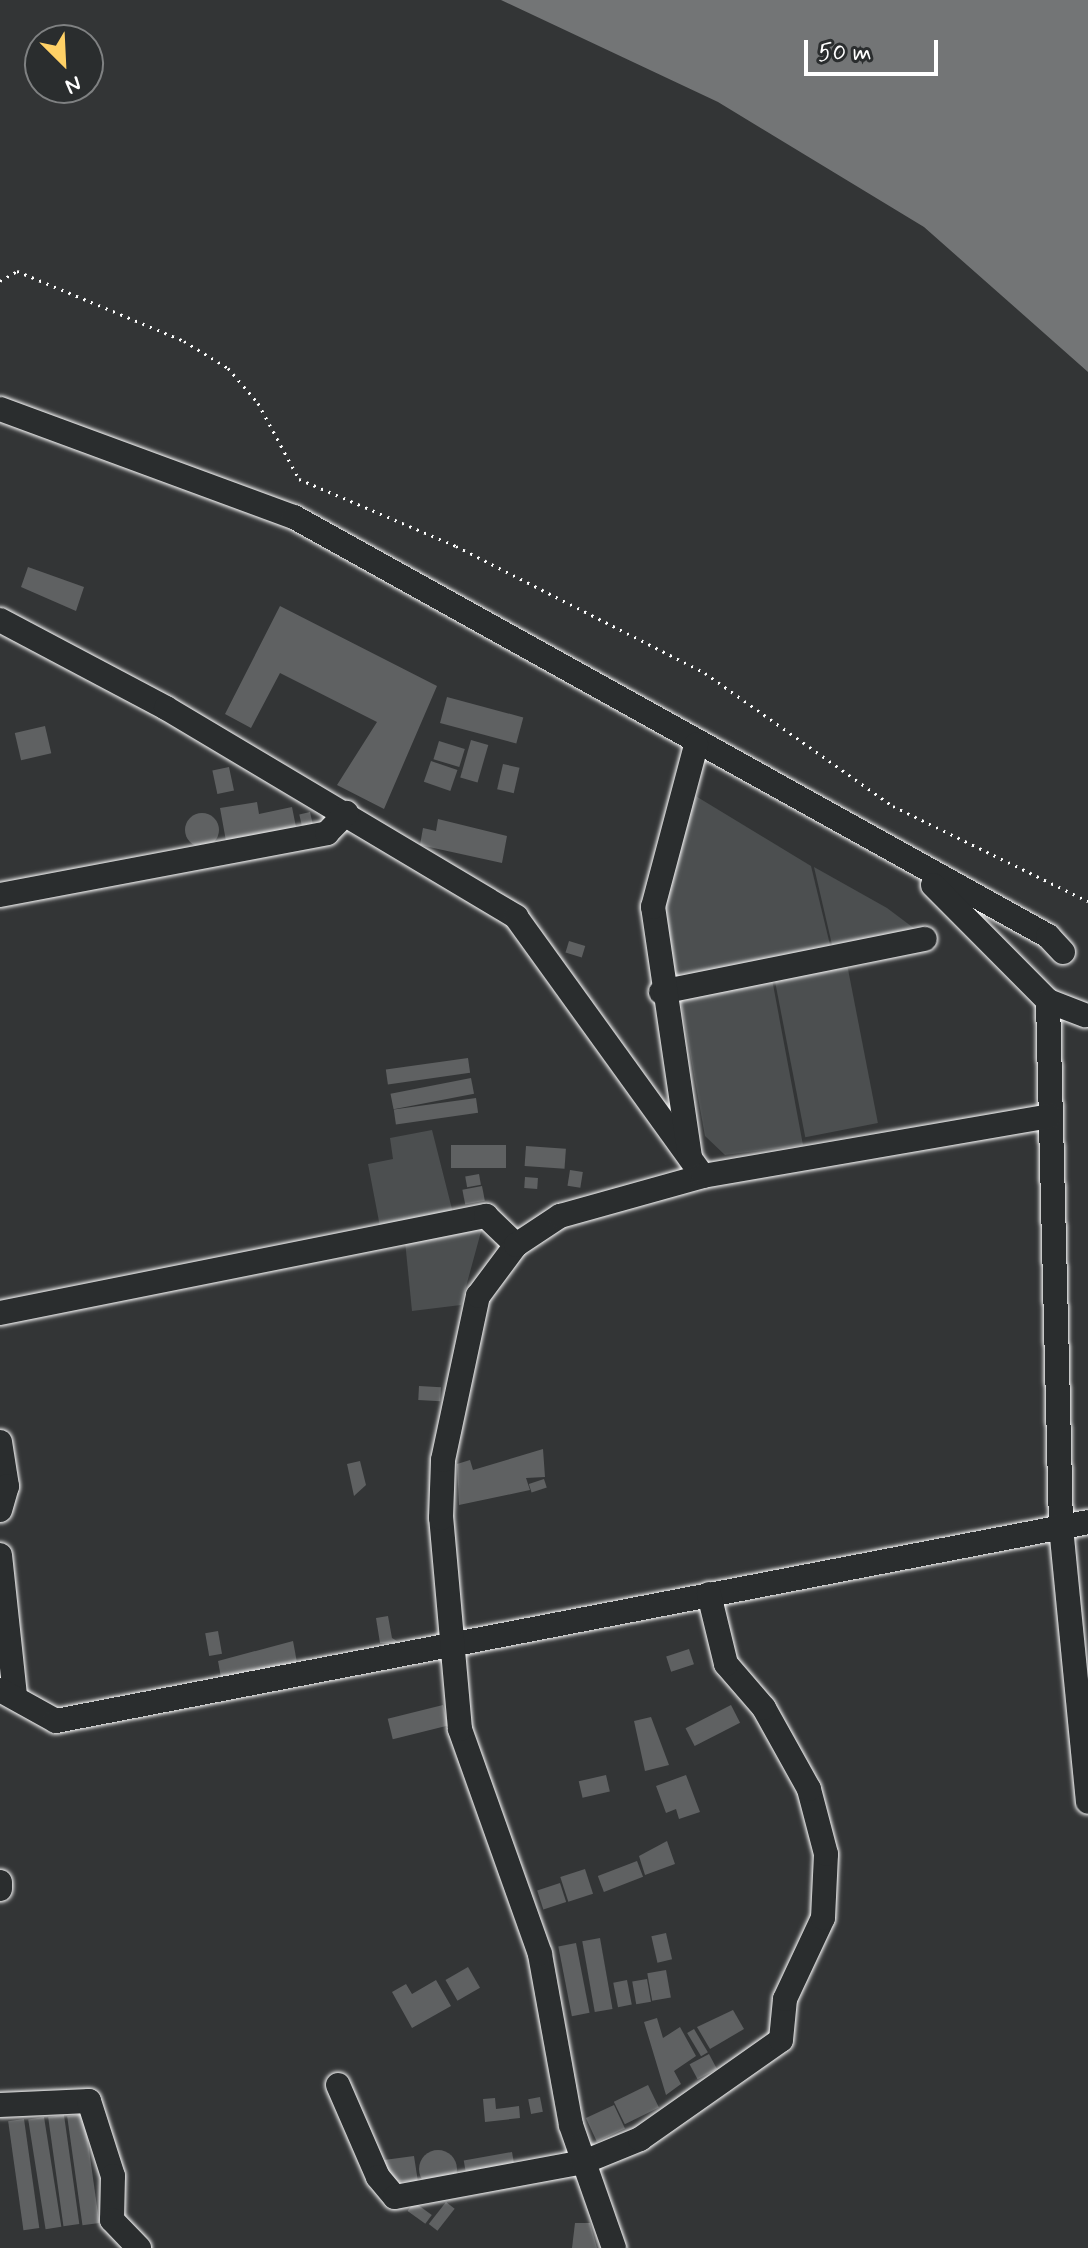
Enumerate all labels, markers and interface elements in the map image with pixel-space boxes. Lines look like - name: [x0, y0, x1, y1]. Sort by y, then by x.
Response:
- north arrow: [24, 24, 104, 104]
- scale bar: [808, 24, 942, 74]
- text: 50 m: [818, 38, 872, 69]
- text: N: [61, 68, 85, 100]

